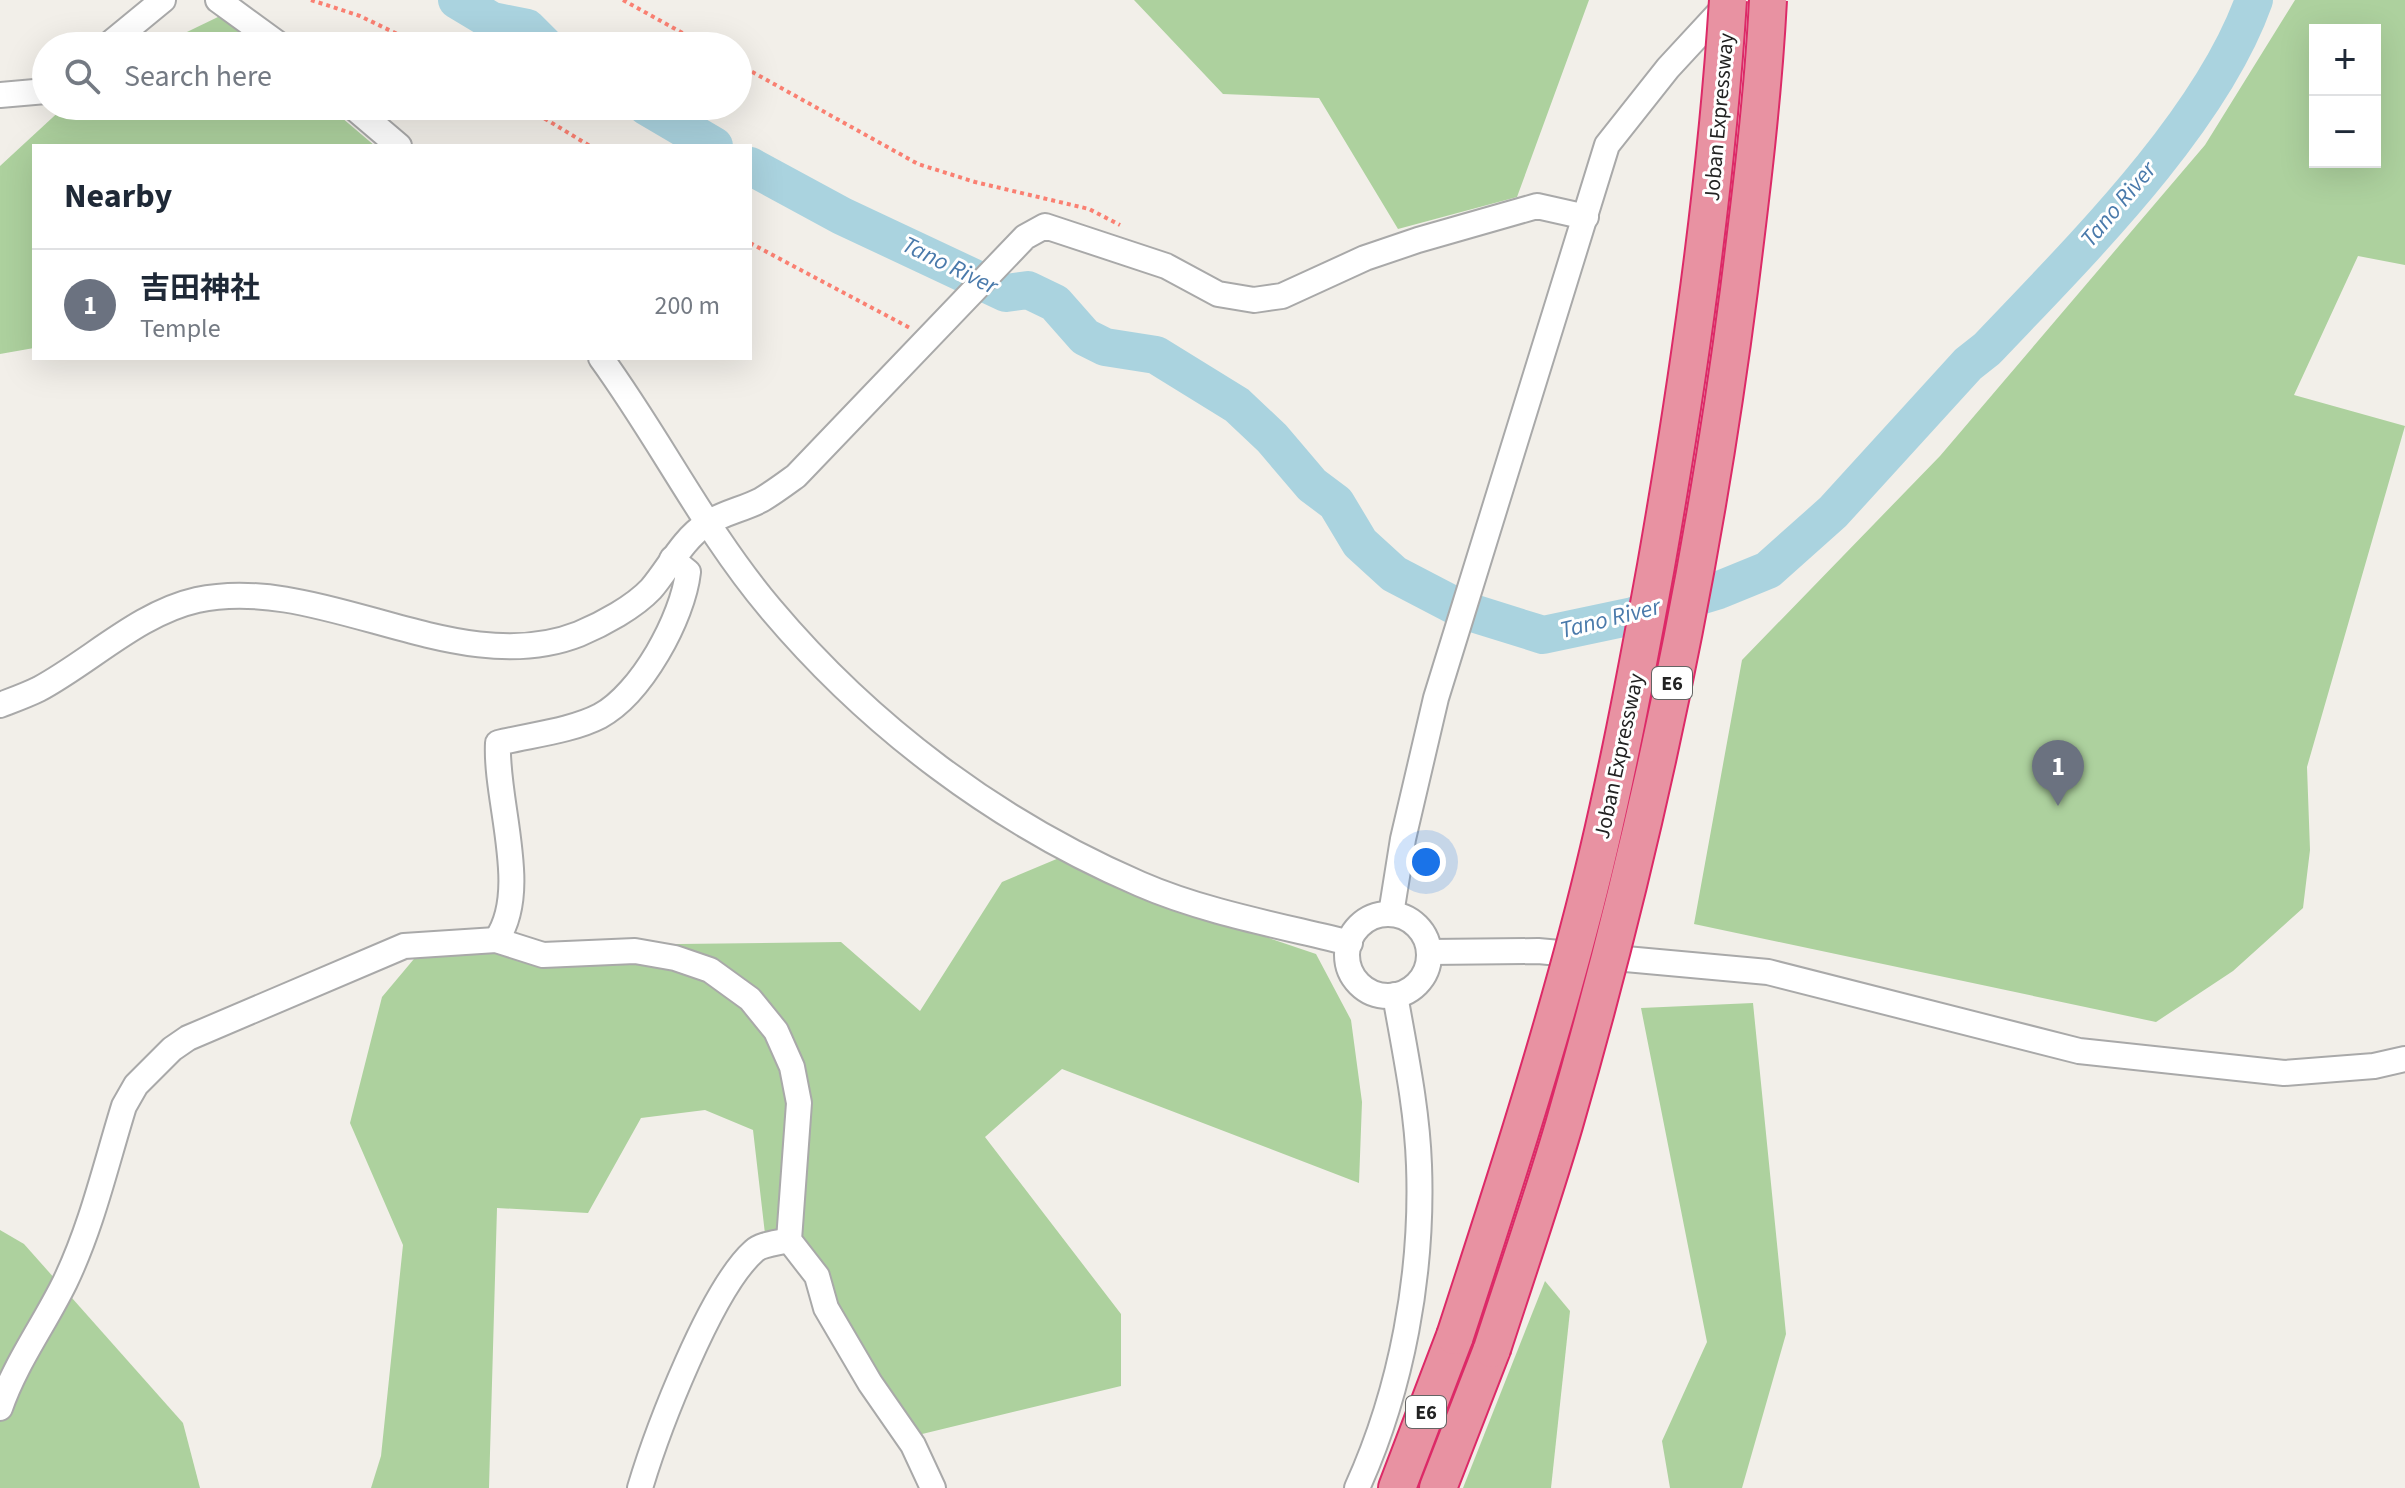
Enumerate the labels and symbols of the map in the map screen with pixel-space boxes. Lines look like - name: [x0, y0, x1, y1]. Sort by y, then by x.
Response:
- street label: Joban Expressway: [1696, 31, 1742, 202]
- water label: Tano River: [2072, 152, 2166, 255]
- water label: Tano River: [896, 227, 1005, 304]
- water label: Tano River: [1556, 589, 1666, 648]
- road number: E6: [1652, 667, 1692, 699]
- street label: Joban Expressway: [1586, 670, 1652, 842]
- pin: 1: [2032, 740, 2084, 806]
- your location: [1406, 842, 1446, 882]
- road number: E6: [1406, 1396, 1446, 1428]

